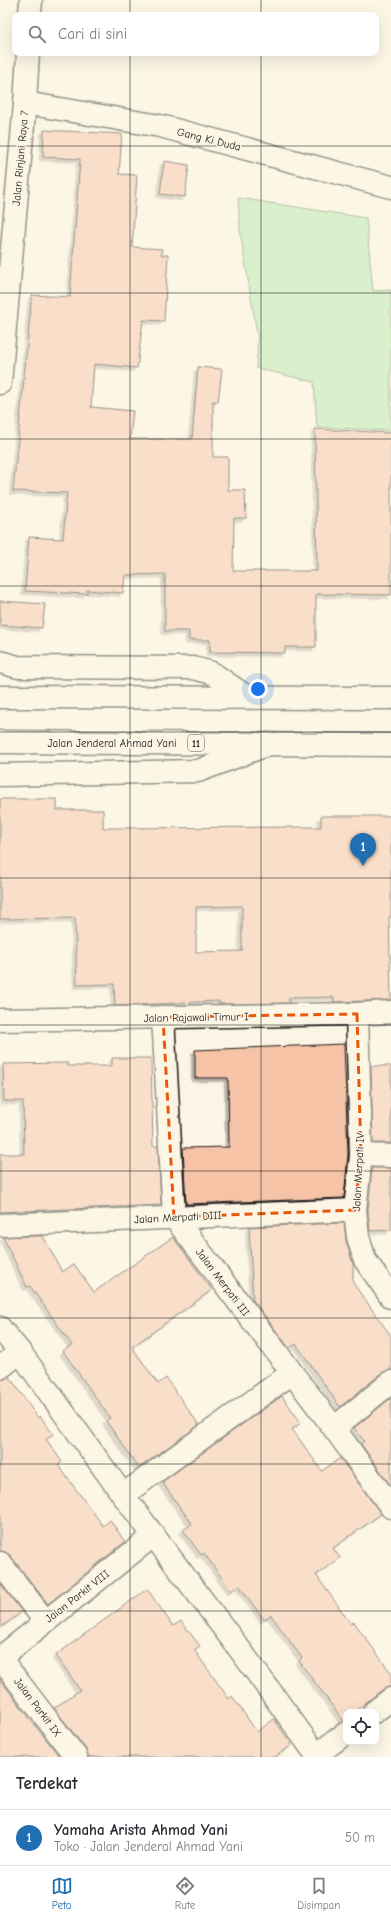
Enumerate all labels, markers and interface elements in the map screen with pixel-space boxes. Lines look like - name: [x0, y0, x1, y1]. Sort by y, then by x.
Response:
- search box: [12, 12, 379, 56]
- icon: search: [26, 23, 48, 45]
- text: Cari di sini: [58, 25, 127, 43]
- street label: Jalan Rinjani Raya 7: [10, 110, 31, 206]
- street label: Gang Ki Duda: [176, 125, 242, 154]
- your location: [248, 679, 268, 699]
- road number: 11: [188, 735, 204, 751]
- street label: Jalan Jenderal Ahmad Yani: [47, 737, 177, 750]
- pin: 1: [350, 833, 376, 866]
- street label: Jalan Rajawali Timur I: [143, 1010, 249, 1025]
- street label: Jalan Merpati IV: [350, 1132, 367, 1212]
- street label: Jalan Merpati DIII: [134, 1209, 222, 1226]
- street label: Jalan Merpati III: [193, 1246, 252, 1319]
- street label: Jalan Parkit VIII: [43, 1567, 112, 1625]
- street label: Jalan Parkit IX: [11, 1675, 64, 1739]
- map controls: [343, 1709, 379, 1745]
- button: locate: [343, 1709, 379, 1745]
- text: Terdekat: [16, 1774, 78, 1793]
- text: Yamaha Arista Ahmad Yani: [54, 1821, 228, 1839]
- text: 1: [26, 1830, 32, 1845]
- text: 50 m: [345, 1830, 375, 1845]
- text: Toko · Jalan Jenderal Ahmad Yani: [54, 1839, 243, 1854]
- tab: Peta: [51, 1875, 73, 1912]
- tab: Rute: [174, 1875, 196, 1912]
- tab: Disimpan: [297, 1875, 340, 1912]

